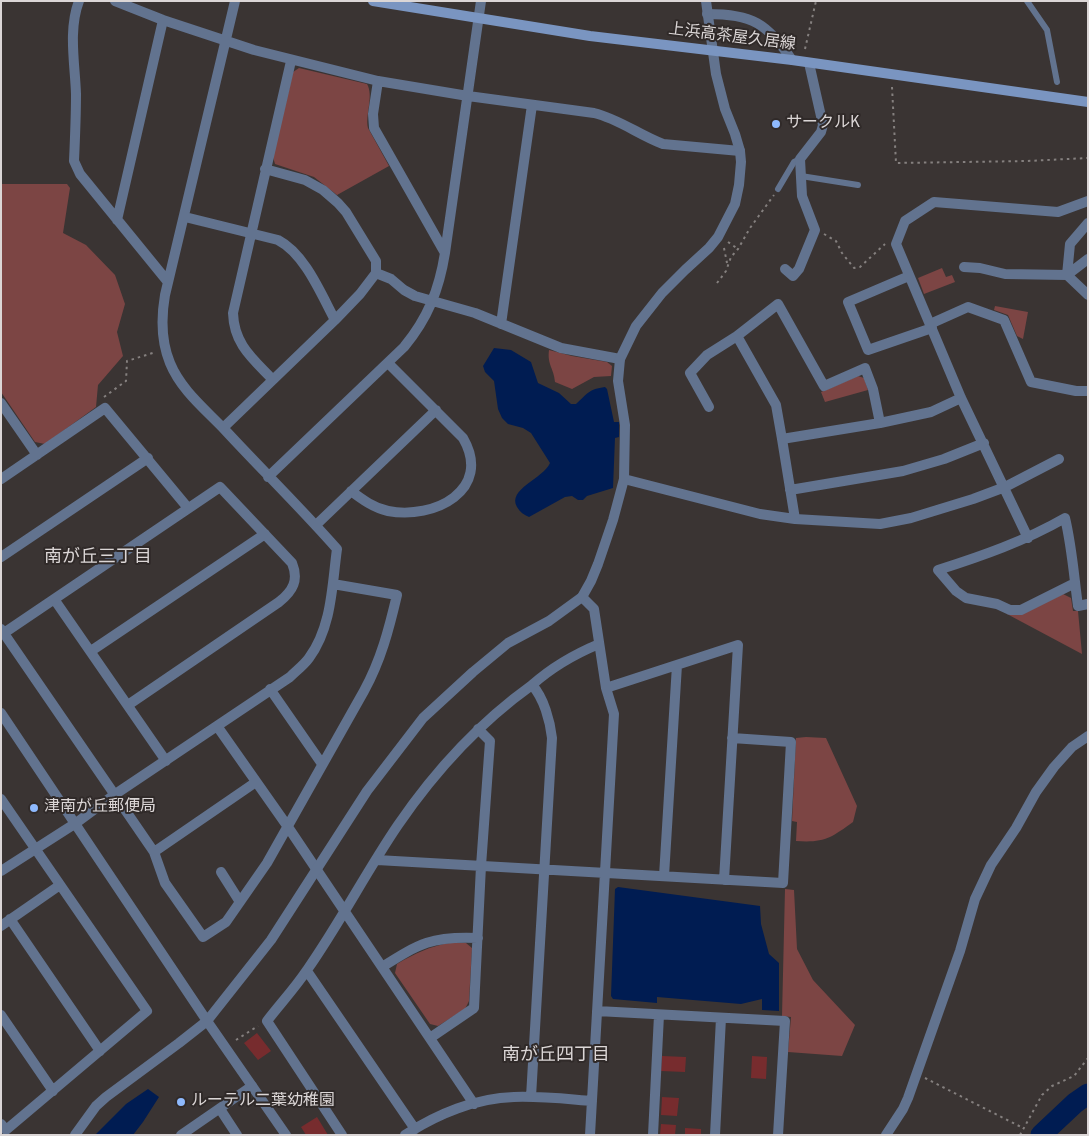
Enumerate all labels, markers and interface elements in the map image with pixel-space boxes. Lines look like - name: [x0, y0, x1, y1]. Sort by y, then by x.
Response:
- street label: 上浜高茶屋久居線: [667, 21, 797, 55]
- place label: サークルK: [786, 114, 861, 134]
- marker: サークルK: [770, 118, 782, 130]
- district label: 南が丘三丁目: [44, 547, 152, 569]
- place label: 津南が丘郵便局: [44, 798, 156, 818]
- marker: 津南が丘郵便局: [28, 802, 40, 814]
- district label: 南が丘四丁目: [502, 1045, 610, 1067]
- place label: ルーテル二葉幼稚園: [191, 1092, 335, 1112]
- marker: ルーテル二葉幼稚園: [175, 1096, 187, 1108]

